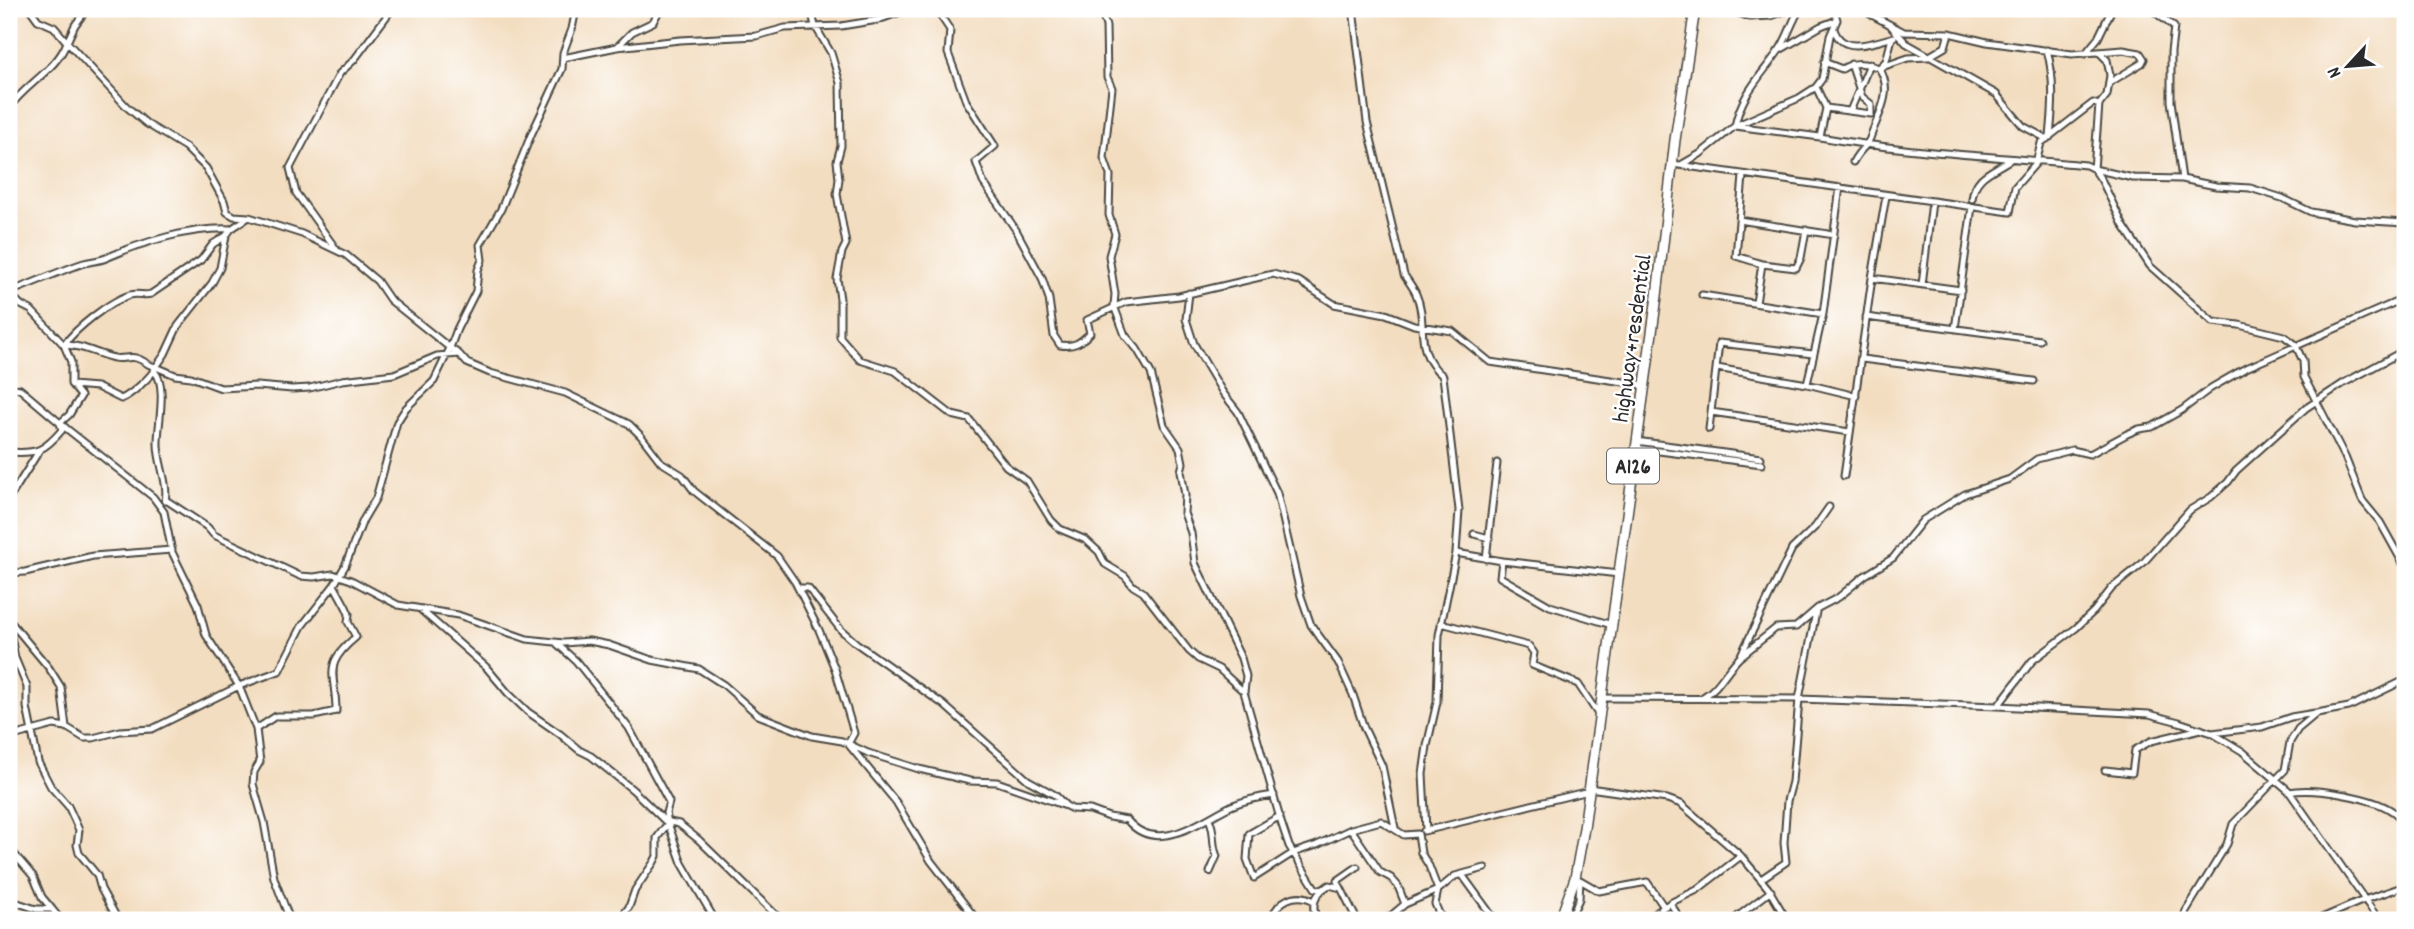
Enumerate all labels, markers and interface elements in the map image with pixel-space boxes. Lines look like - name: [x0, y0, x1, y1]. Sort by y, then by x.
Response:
- north arrow: [2312, 32, 2382, 102]
- text: N: [2322, 62, 2350, 82]
- street label: highway+resdential: [1606, 252, 1663, 425]
- road number: A126: [1607, 448, 1659, 484]

